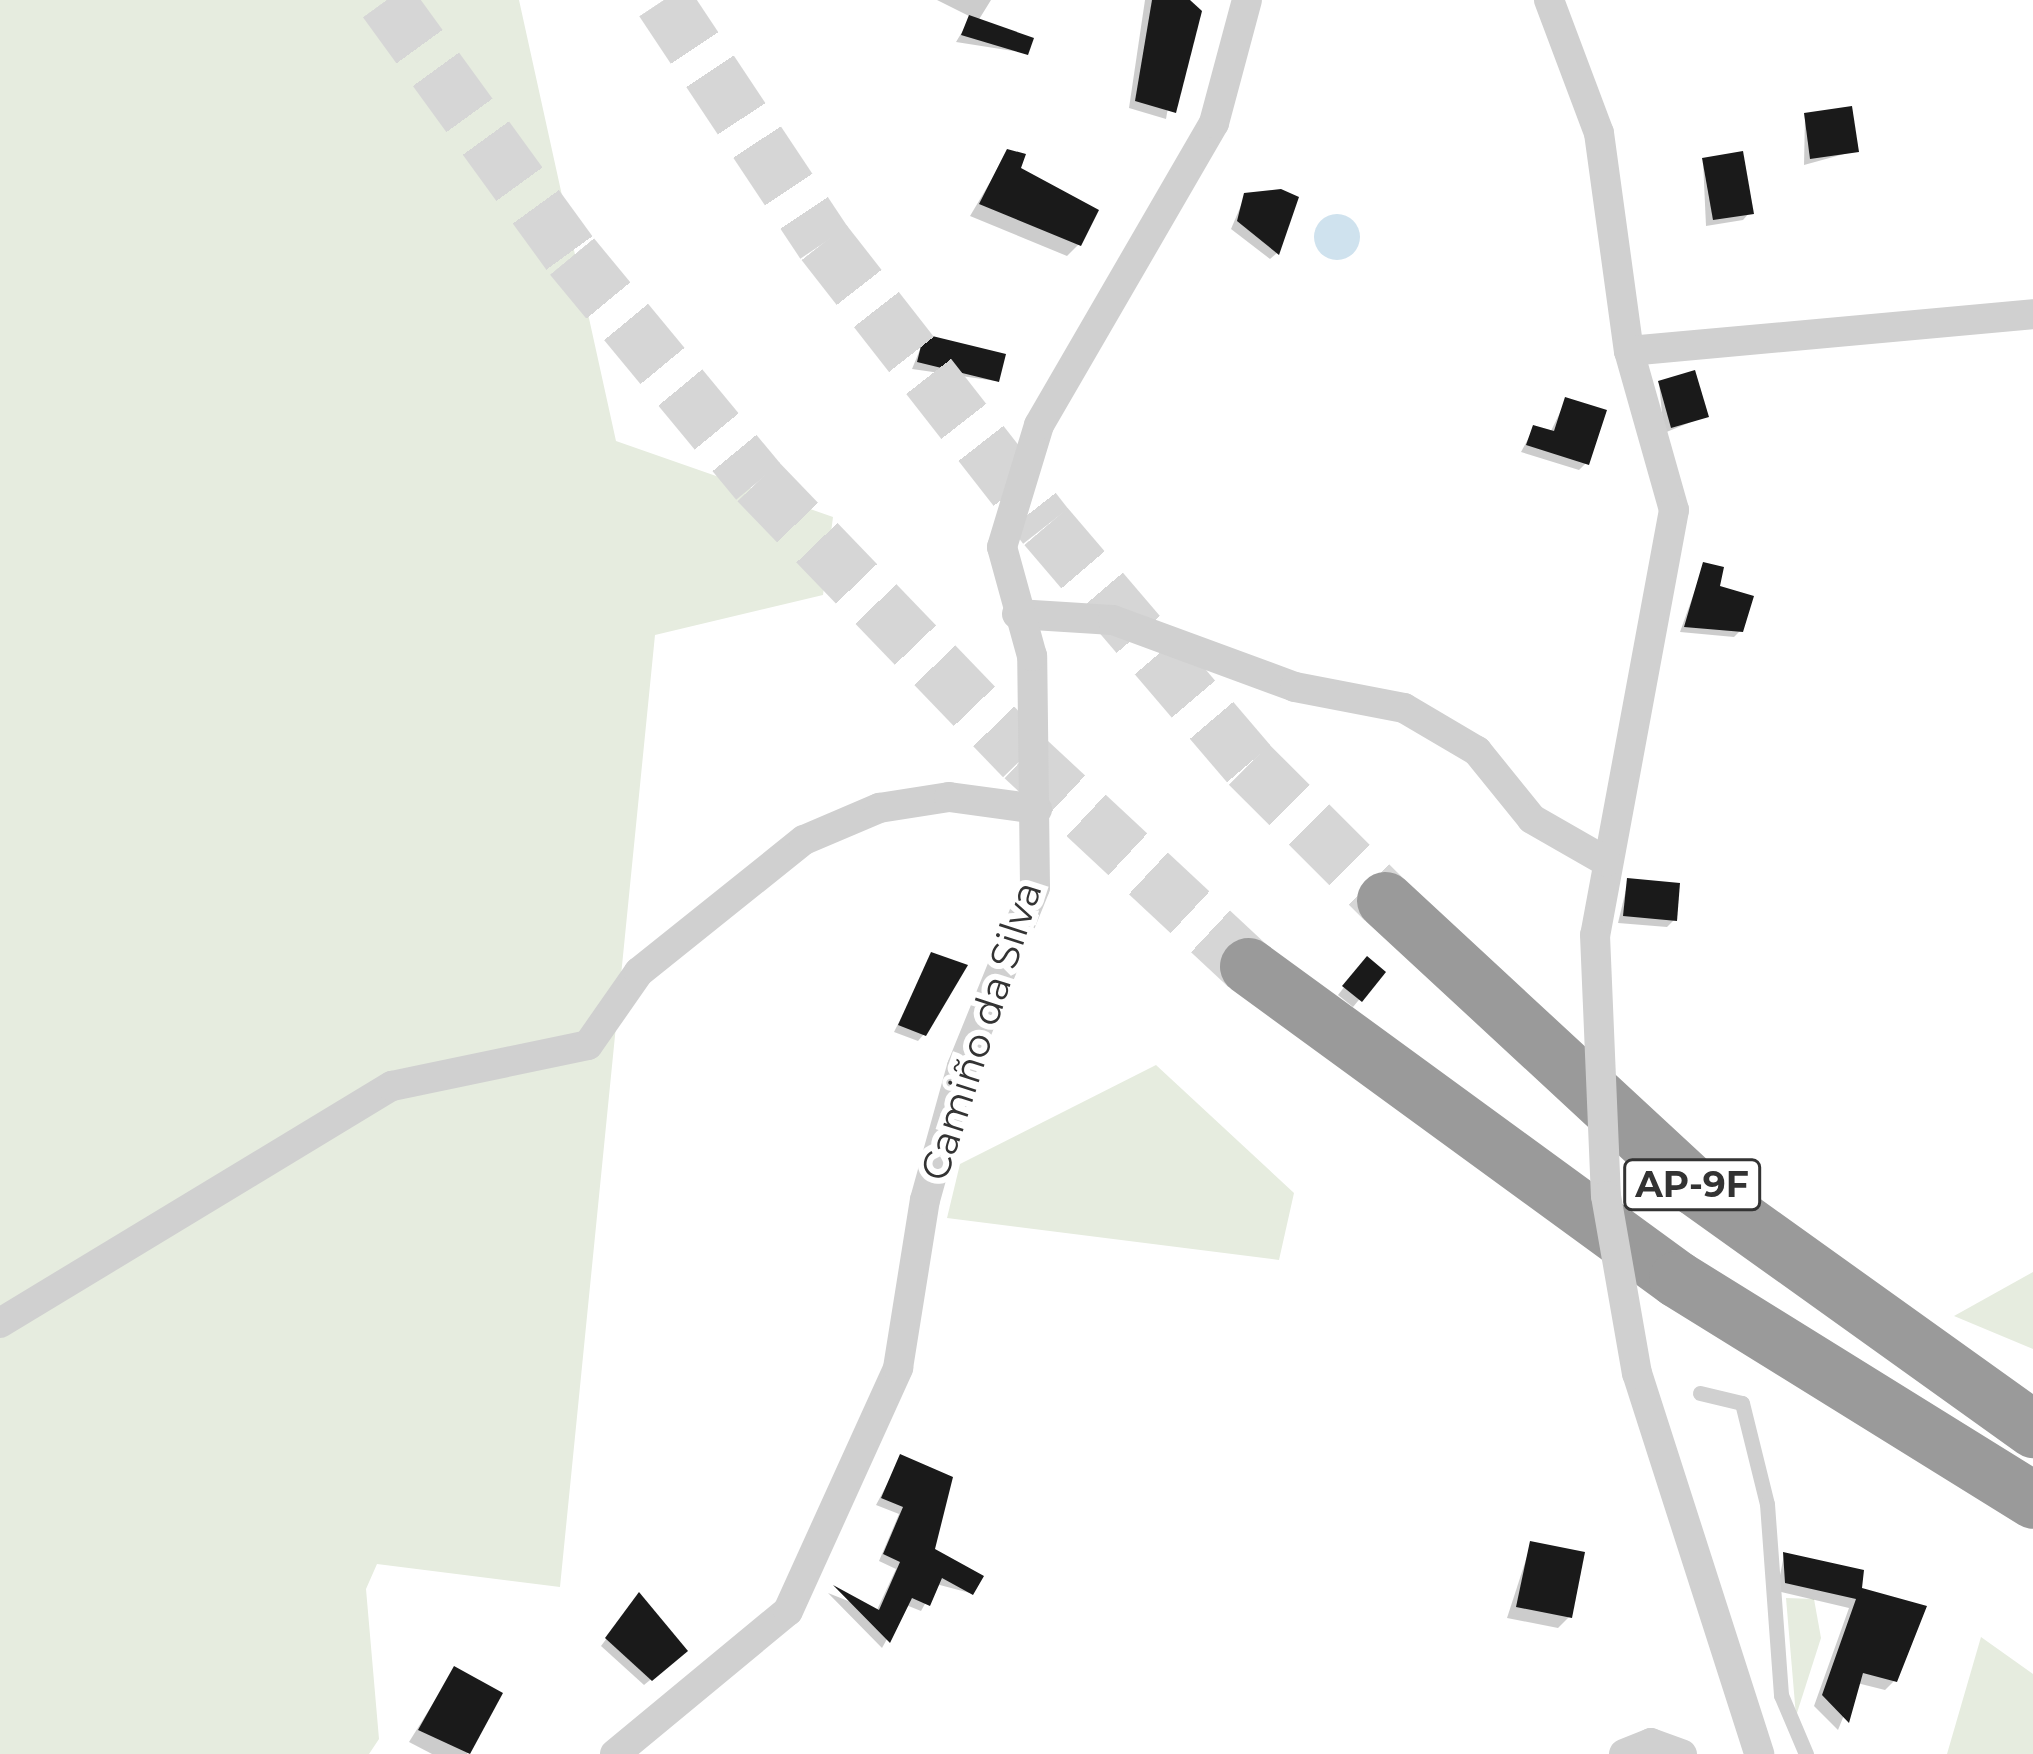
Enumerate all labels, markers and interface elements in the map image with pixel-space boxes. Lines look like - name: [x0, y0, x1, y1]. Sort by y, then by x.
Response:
- street label: Camiño da Silva: [911, 876, 1051, 1186]
- road number: AP-9F: [1623, 1155, 1761, 1215]

